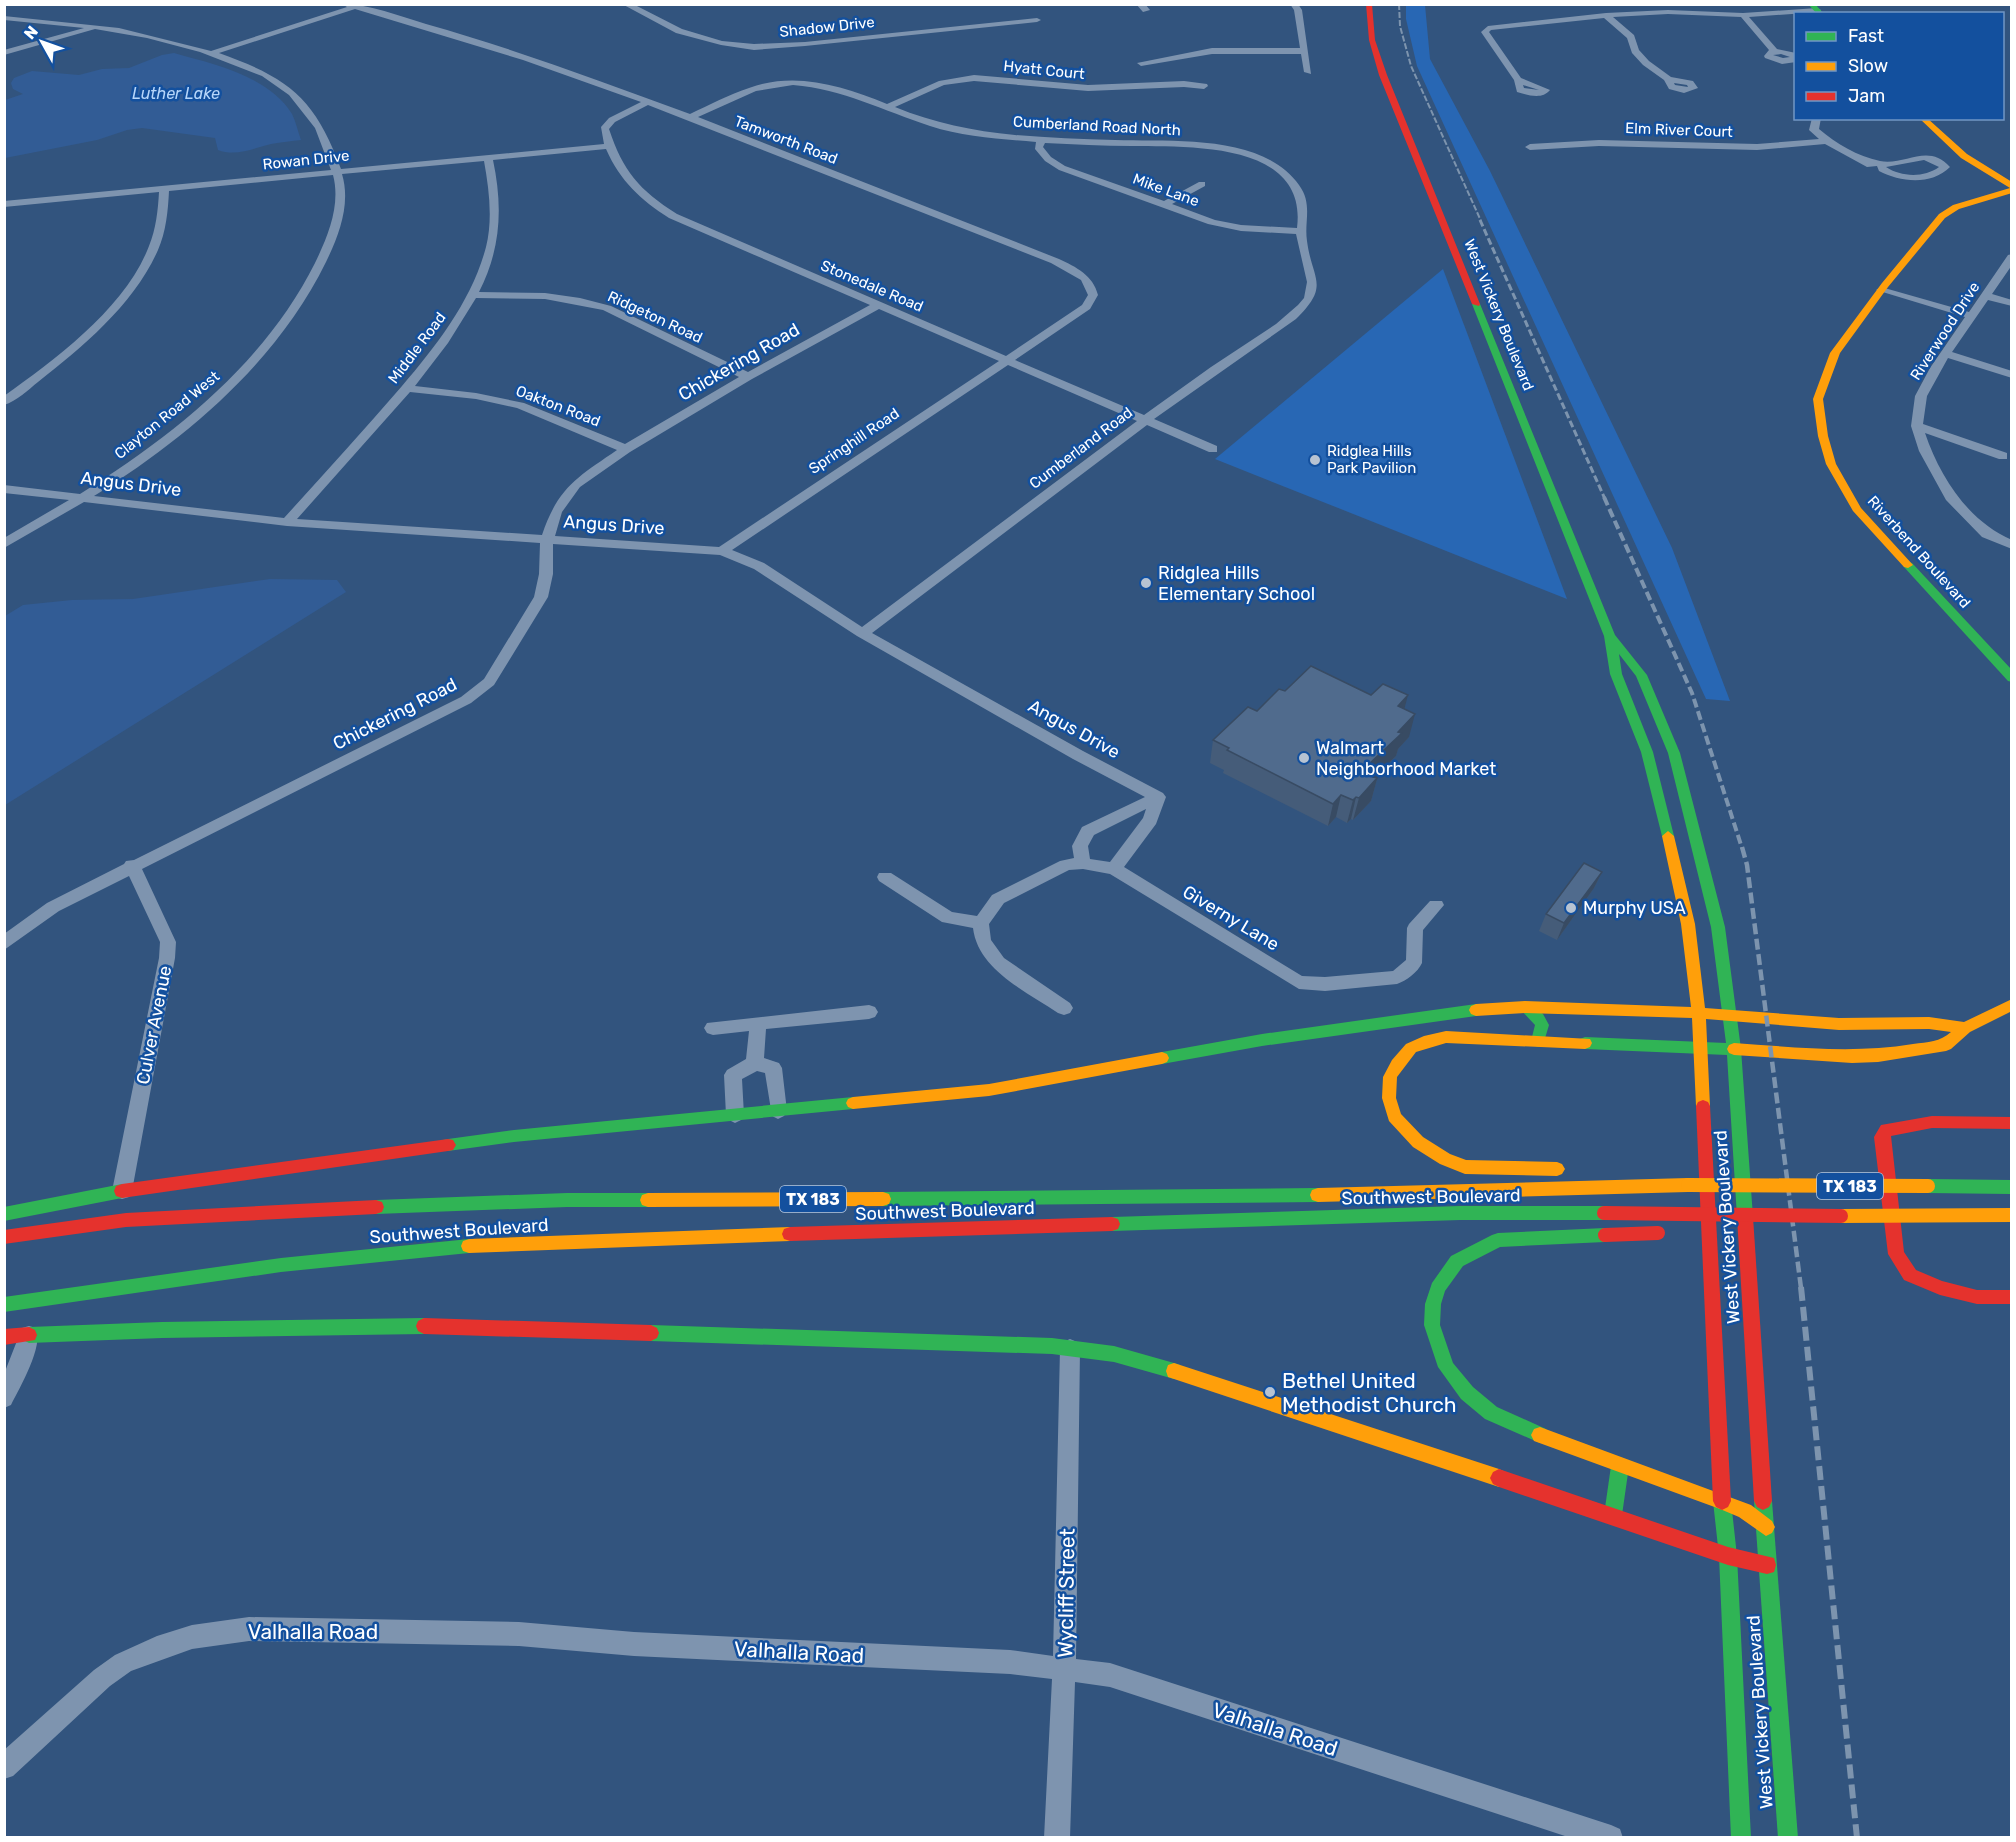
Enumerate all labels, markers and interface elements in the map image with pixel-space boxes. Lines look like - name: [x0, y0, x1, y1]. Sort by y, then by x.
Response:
- north arrow: [12, 12, 72, 72]
- legend: [1794, 12, 2004, 120]
- street label: Shadow Drive: [779, 13, 875, 41]
- text: N: [20, 22, 42, 43]
- text: Fast: [1848, 25, 1884, 47]
- text: Slow: [1848, 55, 1888, 77]
- street label: Hyatt Court: [1003, 57, 1086, 83]
- water label: Luther Lake: [132, 84, 220, 103]
- text: Jam: [1848, 85, 1885, 107]
- street label: Tamworth Road: [732, 112, 840, 168]
- street label: Cumberland Road North: [1013, 113, 1181, 139]
- street label: Elm River Court: [1625, 119, 1733, 141]
- street label: Rowan Drive: [262, 146, 350, 174]
- street label: Mike Lane: [1130, 170, 1202, 210]
- street label: West Vickery Boulevard: [1460, 237, 1538, 393]
- street label: Stonedale Road: [818, 256, 926, 316]
- street label: Riverwood Drive: [1907, 279, 1983, 383]
- street label: Ridgeton Road: [605, 287, 705, 347]
- street label: Middle Road: [384, 309, 450, 387]
- street label: Chickering Road: [675, 318, 803, 406]
- street label: Clayton Road West: [111, 367, 223, 463]
- street label: Oakton Road: [513, 382, 603, 430]
- street label: Cumberland Road: [1026, 403, 1136, 493]
- street label: Springhill Road: [805, 404, 903, 478]
- place label: Ridglea Hills Park Pavilion: [1327, 442, 1416, 477]
- marker: Ridglea Hills Park Pavilion: [1308, 453, 1322, 467]
- street label: Angus Drive: [79, 467, 183, 501]
- street label: Riverbend Boulevard: [1864, 492, 1974, 612]
- street label: Angus Drive: [563, 510, 665, 540]
- place label: Ridglea Hills Elementary School: [1158, 562, 1315, 605]
- marker: Ridglea Hills Elementary School: [1139, 576, 1153, 590]
- street label: Chickering Road: [329, 673, 461, 755]
- street label: Angus Drive: [1024, 695, 1124, 763]
- place label: Walmart Neighborhood Market: [1316, 737, 1496, 780]
- marker: Walmart Neighborhood Market: [1297, 751, 1311, 765]
- street label: Giverny Lane: [1179, 881, 1283, 955]
- place label: Murphy USA: [1583, 897, 1686, 919]
- marker: Murphy USA: [1564, 901, 1578, 915]
- street label: Culver Avenue: [132, 964, 176, 1086]
- street label: West Vickery Boulevard: [1709, 1129, 1745, 1325]
- road number: TX 183: [1817, 1173, 1883, 1199]
- street label: Southwest Boulevard: [1341, 1184, 1521, 1210]
- road number: TX 183: [780, 1186, 846, 1212]
- street label: Southwest Boulevard: [855, 1197, 1035, 1225]
- street label: Southwest Boulevard: [369, 1214, 549, 1248]
- place label: Bethel United Methodist Church: [1282, 1368, 1457, 1417]
- marker: Bethel United Methodist Church: [1263, 1385, 1277, 1399]
- street label: Wycliff Street: [1052, 1528, 1080, 1658]
- street label: West Vickery Boulevard: [1742, 1614, 1778, 1810]
- street label: Valhalla Road: [248, 1619, 378, 1644]
- street label: Valhalla Road: [733, 1636, 865, 1668]
- street label: Valhalla Road: [1209, 1697, 1341, 1761]

